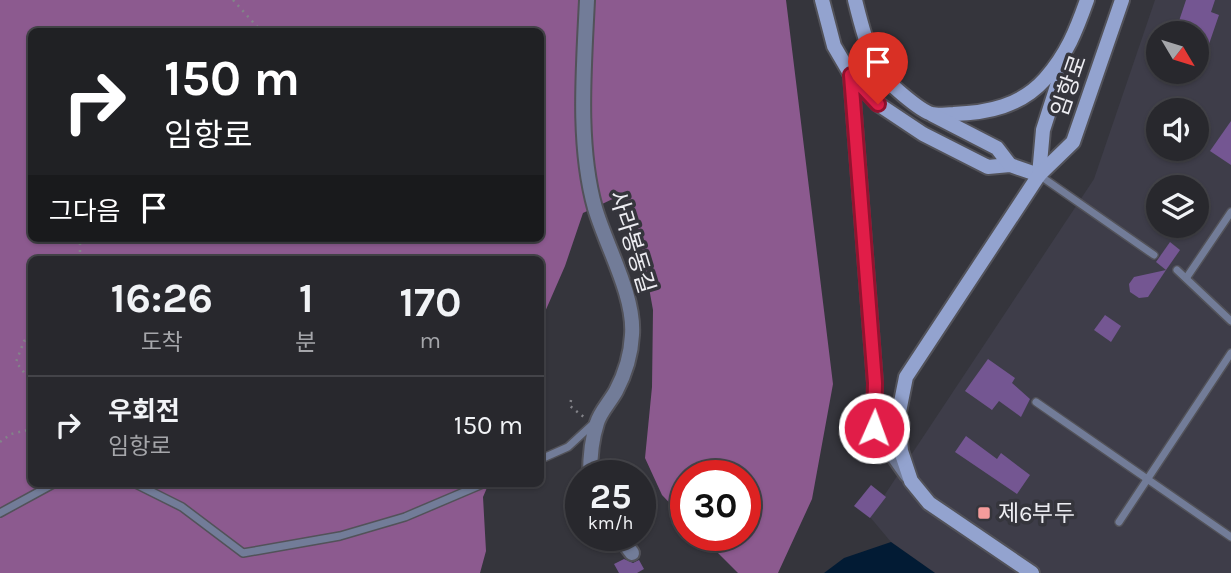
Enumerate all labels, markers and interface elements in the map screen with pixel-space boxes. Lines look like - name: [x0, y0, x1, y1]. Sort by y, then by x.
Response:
- north arrow: [1146, 21, 1209, 84]
- map controls: [1146, 21, 1209, 238]
- pin: [848, 32, 908, 104]
- icon: arrive: [859, 43, 897, 81]
- text: 150 m: [164, 50, 300, 107]
- street label: 임항로: [1046, 52, 1092, 120]
- icon: right: [49, 56, 140, 147]
- button: sound: [1146, 98, 1209, 161]
- text: 임항로: [164, 117, 252, 154]
- button: layers: [1146, 175, 1209, 238]
- street label: 사라봉동길: [604, 187, 660, 297]
- icon: arrive: [135, 189, 173, 227]
- text: 그다음: [49, 196, 121, 227]
- text: 16:26: [110, 273, 213, 323]
- text: 1: [299, 273, 314, 323]
- text: 170: [399, 277, 462, 327]
- text: m: [420, 327, 441, 354]
- text: 도착: [141, 329, 183, 356]
- text: 분: [296, 329, 317, 356]
- position arrow: [837, 391, 911, 465]
- text: 우회전: [108, 396, 180, 427]
- icon: right: [49, 406, 87, 444]
- text: 150 m: [454, 410, 523, 441]
- text: 임항로: [108, 433, 171, 460]
- speed limit sign: 30: [670, 460, 761, 551]
- text: 25: [590, 476, 631, 517]
- place label: 제6부두: [998, 500, 1075, 527]
- marker: 제6부두: [976, 505, 992, 521]
- text: km/h: [588, 512, 633, 534]

